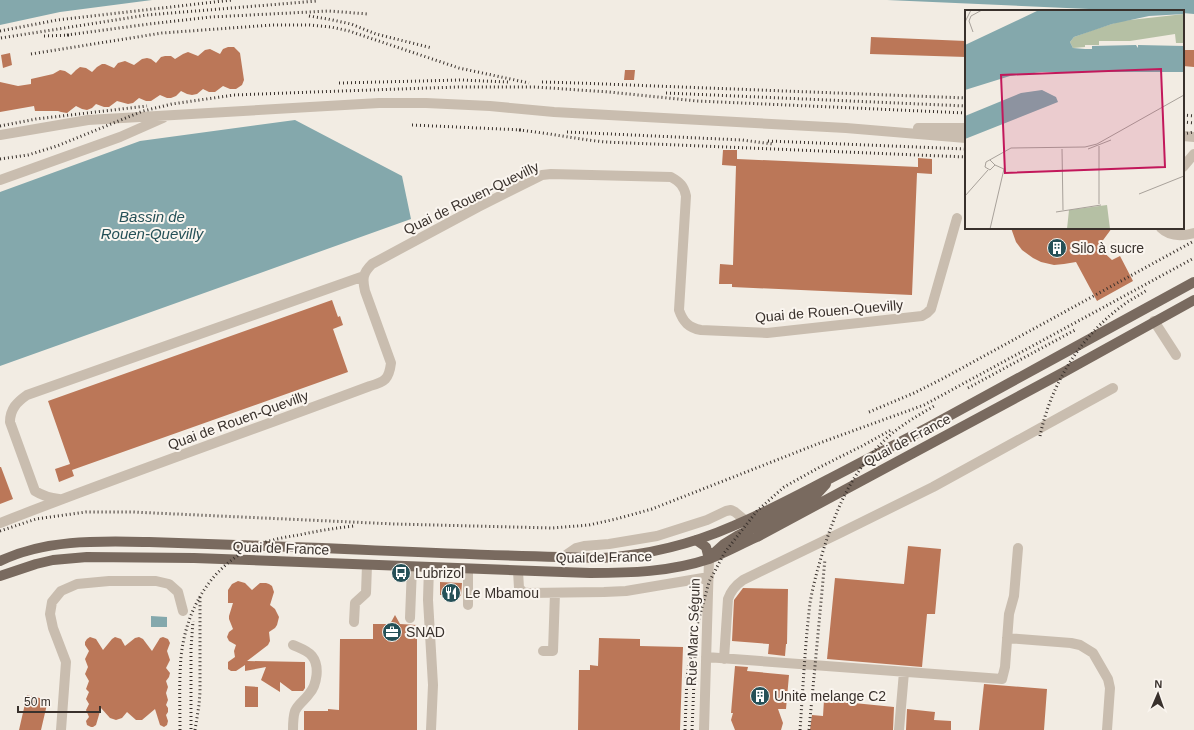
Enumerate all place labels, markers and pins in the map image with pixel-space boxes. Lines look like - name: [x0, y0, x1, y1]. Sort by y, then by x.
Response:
- building icon: Silo à sucre: [1046, 237, 1068, 259]
- place label: Silo à sucre: [1071, 240, 1144, 256]
- bus stop icon: Lubrizol: [390, 562, 412, 584]
- place label: Lubrizol: [415, 565, 464, 581]
- restaurant icon: Le Mbamou: [440, 582, 462, 604]
- place label: Le Mbamou: [465, 585, 539, 601]
- office icon: SNAD: [381, 621, 403, 643]
- place label: SNAD: [406, 624, 445, 640]
- building icon: Unite melange C2: [749, 685, 771, 707]
- place label: Unite melange C2: [774, 688, 886, 704]

